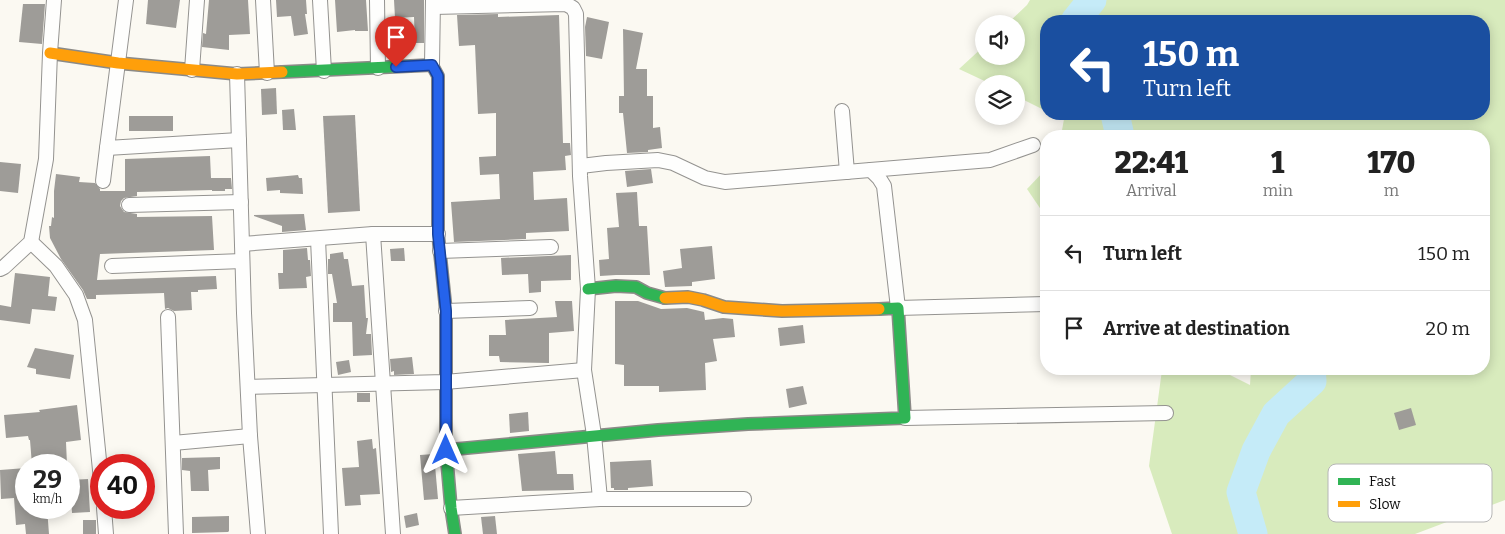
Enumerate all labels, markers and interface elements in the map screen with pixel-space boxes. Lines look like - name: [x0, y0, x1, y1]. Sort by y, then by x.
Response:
- map controls: [975, 15, 1025, 125]
- button: sound: [975, 15, 1025, 65]
- pin: [375, 16, 417, 67]
- icon: arrive: [382, 23, 410, 51]
- text: 150 m: [1143, 33, 1239, 75]
- icon: left: [1060, 35, 1125, 100]
- button: layers: [975, 75, 1025, 125]
- text: Turn left: [1143, 75, 1231, 102]
- text: 22:41: [1115, 145, 1188, 181]
- text: 1: [1271, 145, 1284, 181]
- text: 170: [1367, 145, 1415, 181]
- text: Arrival: [1126, 181, 1177, 200]
- text: min: [1263, 181, 1293, 200]
- text: m: [1384, 181, 1399, 200]
- icon: left: [1060, 239, 1088, 267]
- text: Turn left: [1103, 242, 1182, 265]
- text: 150 m: [1418, 242, 1470, 265]
- icon: arrive: [1060, 314, 1088, 342]
- text: Arrive at destination: [1103, 317, 1290, 340]
- text: 20 m: [1426, 317, 1470, 340]
- position arrow: [419, 423, 471, 475]
- speed limit sign: 40: [90, 454, 155, 519]
- legend: [1328, 464, 1492, 522]
- text: 29: [33, 465, 62, 495]
- text: Fast: [1369, 473, 1396, 490]
- text: km/h: [33, 492, 62, 506]
- text: Slow: [1369, 496, 1401, 513]

